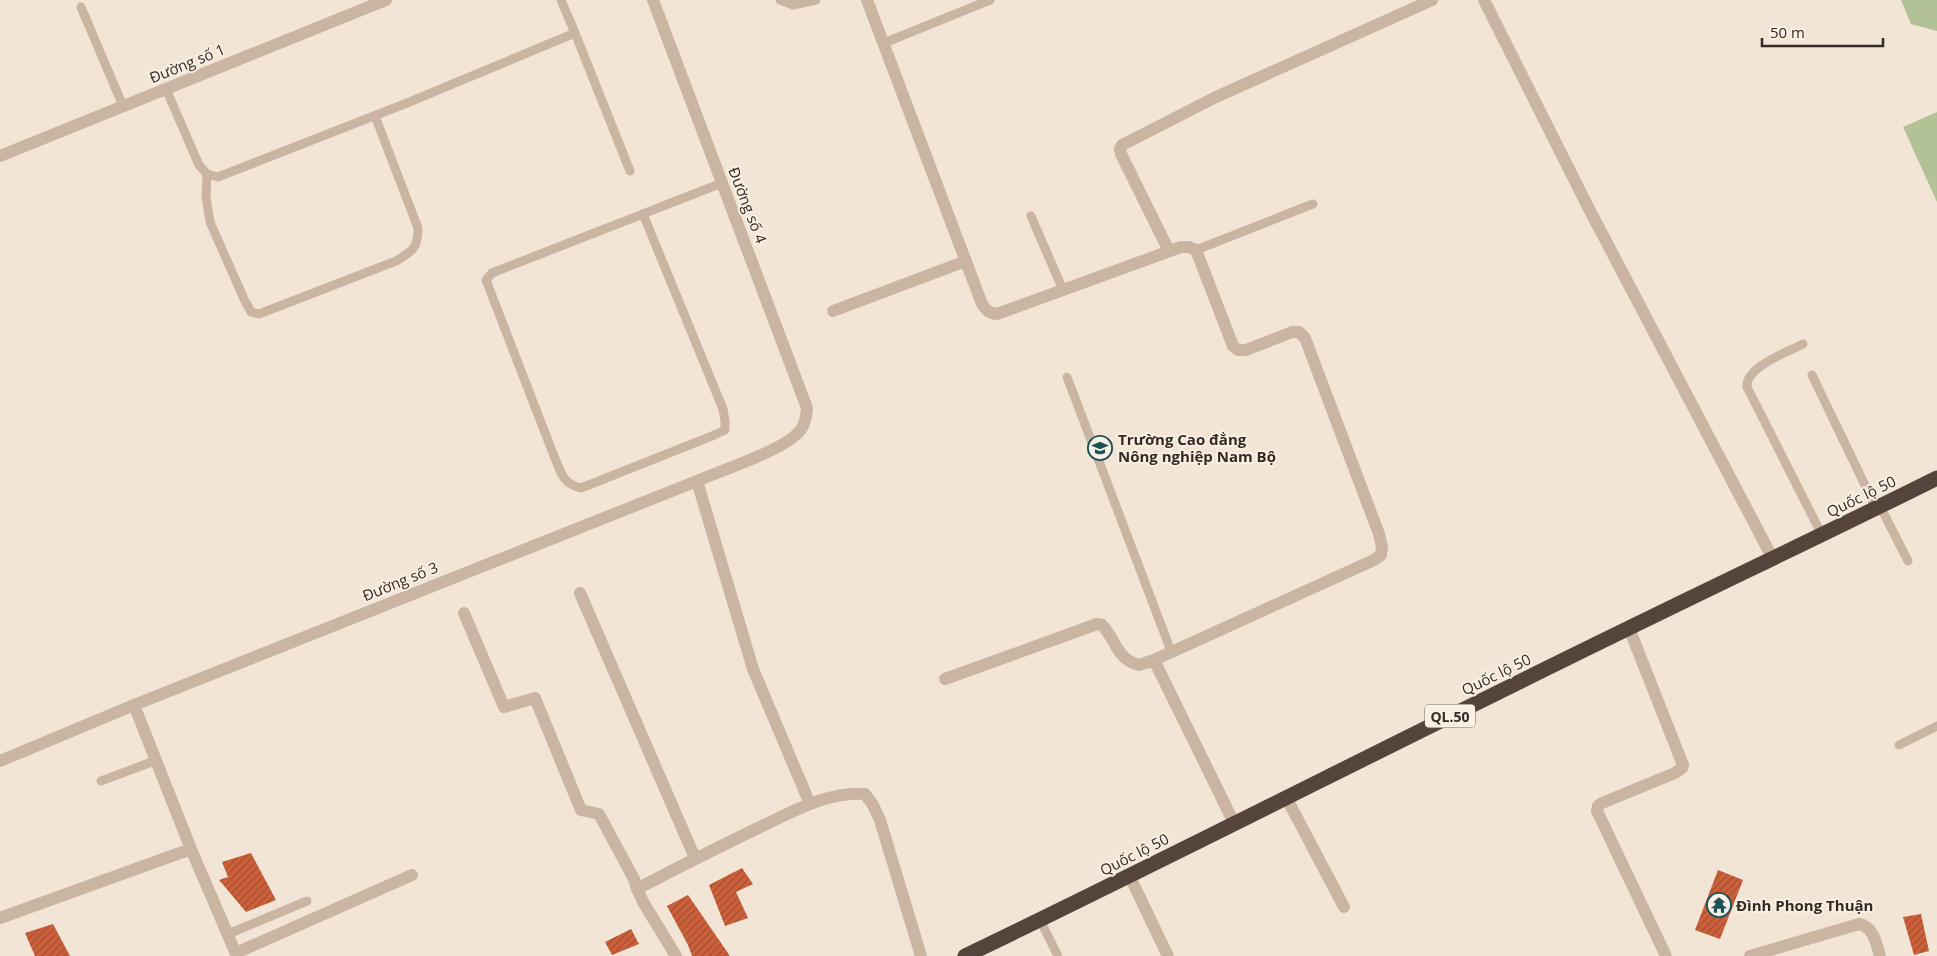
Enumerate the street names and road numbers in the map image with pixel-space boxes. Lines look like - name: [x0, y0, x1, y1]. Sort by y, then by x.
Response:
- street label: Đường số 1: [146, 39, 228, 87]
- street label: Đường số 4: [724, 164, 772, 246]
- street label: Quốc lộ 50: [1823, 471, 1899, 521]
- street label: Đường số 3: [359, 557, 441, 605]
- street label: Quốc lộ 50: [1458, 649, 1534, 699]
- road number: QL.50: [1425, 704, 1475, 728]
- street label: Quốc lộ 50: [1096, 828, 1172, 880]

